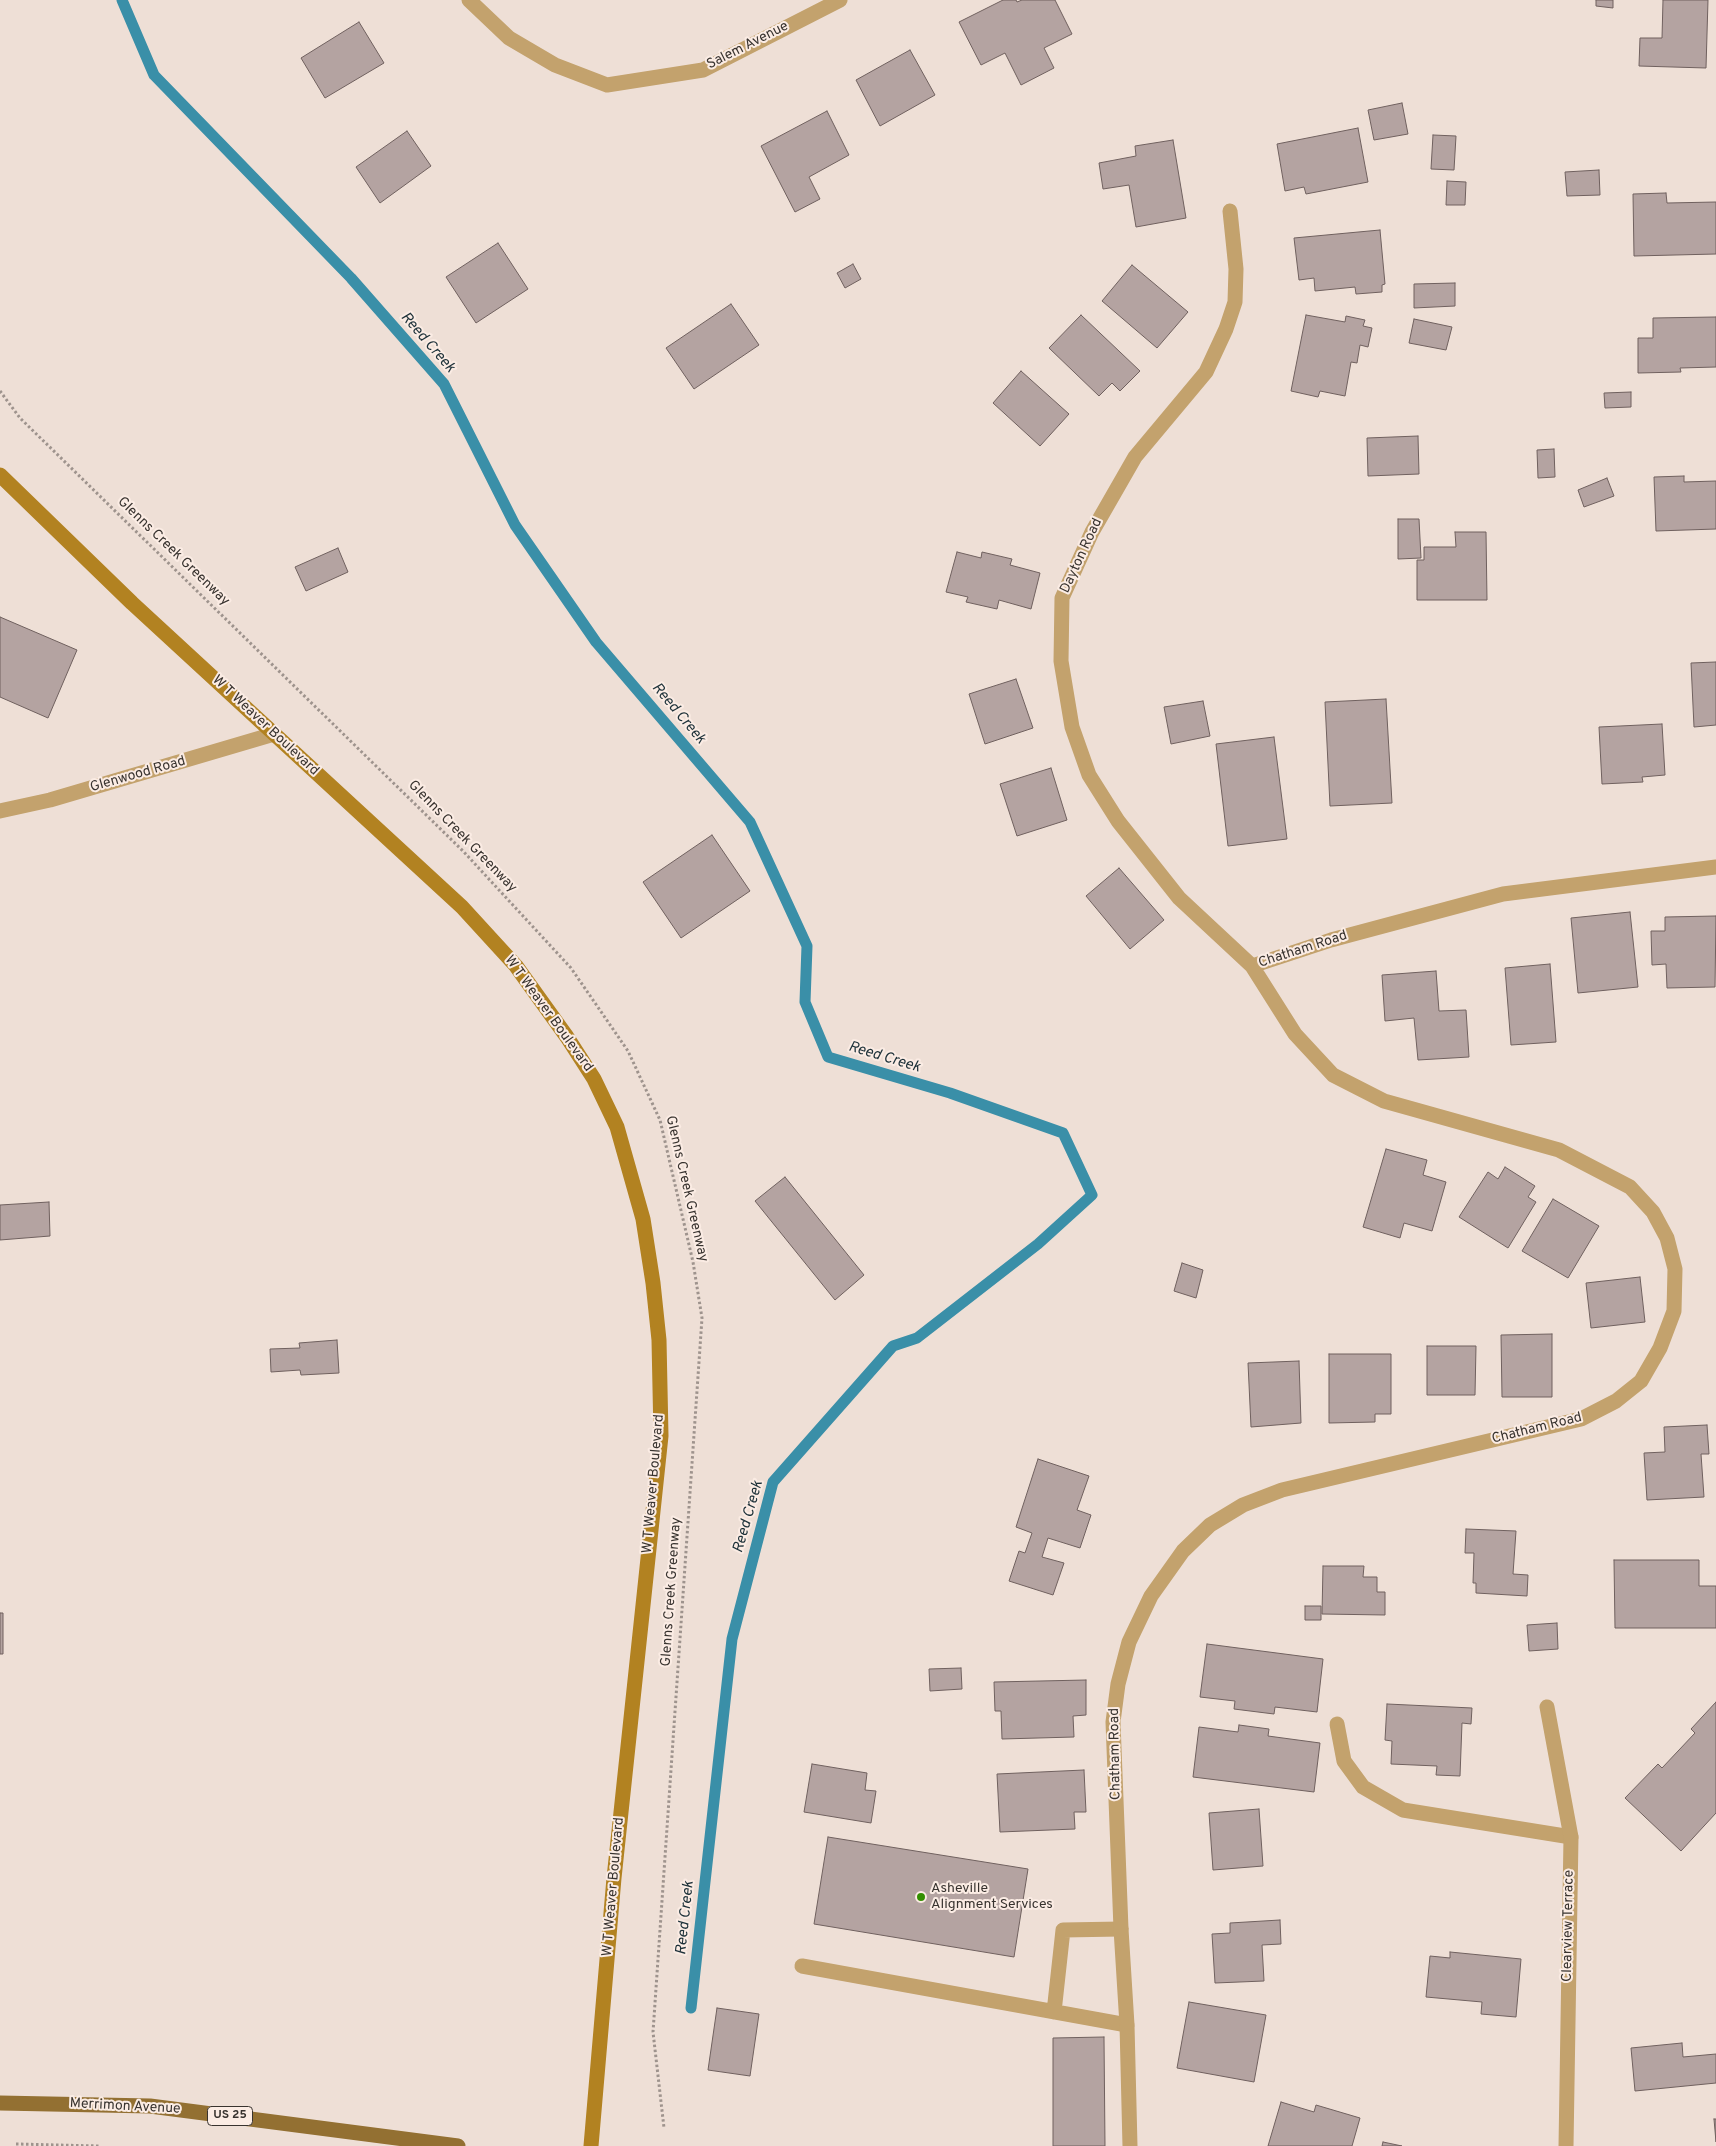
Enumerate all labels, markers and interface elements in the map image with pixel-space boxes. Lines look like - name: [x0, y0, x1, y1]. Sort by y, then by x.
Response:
- street label: Salem Avenue: [705, 18, 791, 74]
- water label: Reed Creek: [396, 309, 458, 377]
- street label: Glenns Creek Greenway: [113, 494, 233, 610]
- street label: Dayton Road: [1057, 516, 1107, 596]
- street label: W T Weaver Boulevard: [208, 672, 322, 780]
- water label: Reed Creek: [647, 680, 709, 748]
- street label: Glenwood Road: [88, 753, 188, 797]
- street label: Glenns Creek Greenway: [404, 777, 520, 897]
- street label: Chatham Road: [1257, 928, 1349, 972]
- street label: W T Weaver Boulevard: [500, 953, 596, 1075]
- water label: Reed Creek: [846, 1039, 922, 1077]
- street label: Glenns Creek Greenway: [661, 1114, 711, 1264]
- street label: Chatham Road: [1490, 1410, 1584, 1448]
- street label: W T Weaver Boulevard: [640, 1414, 668, 1554]
- water label: Reed Creek: [730, 1479, 768, 1555]
- street label: Glenns Creek Greenway: [658, 1517, 686, 1667]
- street label: Chatham Road: [1107, 1708, 1125, 1800]
- street label: W T Weaver Boulevard: [600, 1817, 628, 1957]
- street label: Clearview Terrace: [1560, 1870, 1578, 1982]
- water label: Reed Creek: [673, 1880, 699, 1956]
- place label: Asheville Alignment Services: [931, 1881, 1053, 1914]
- marker: Asheville Alignment Services: [915, 1891, 927, 1903]
- street label: Merrimon Avenue: [69, 2096, 181, 2118]
- road number: US 25: [208, 2106, 252, 2126]

